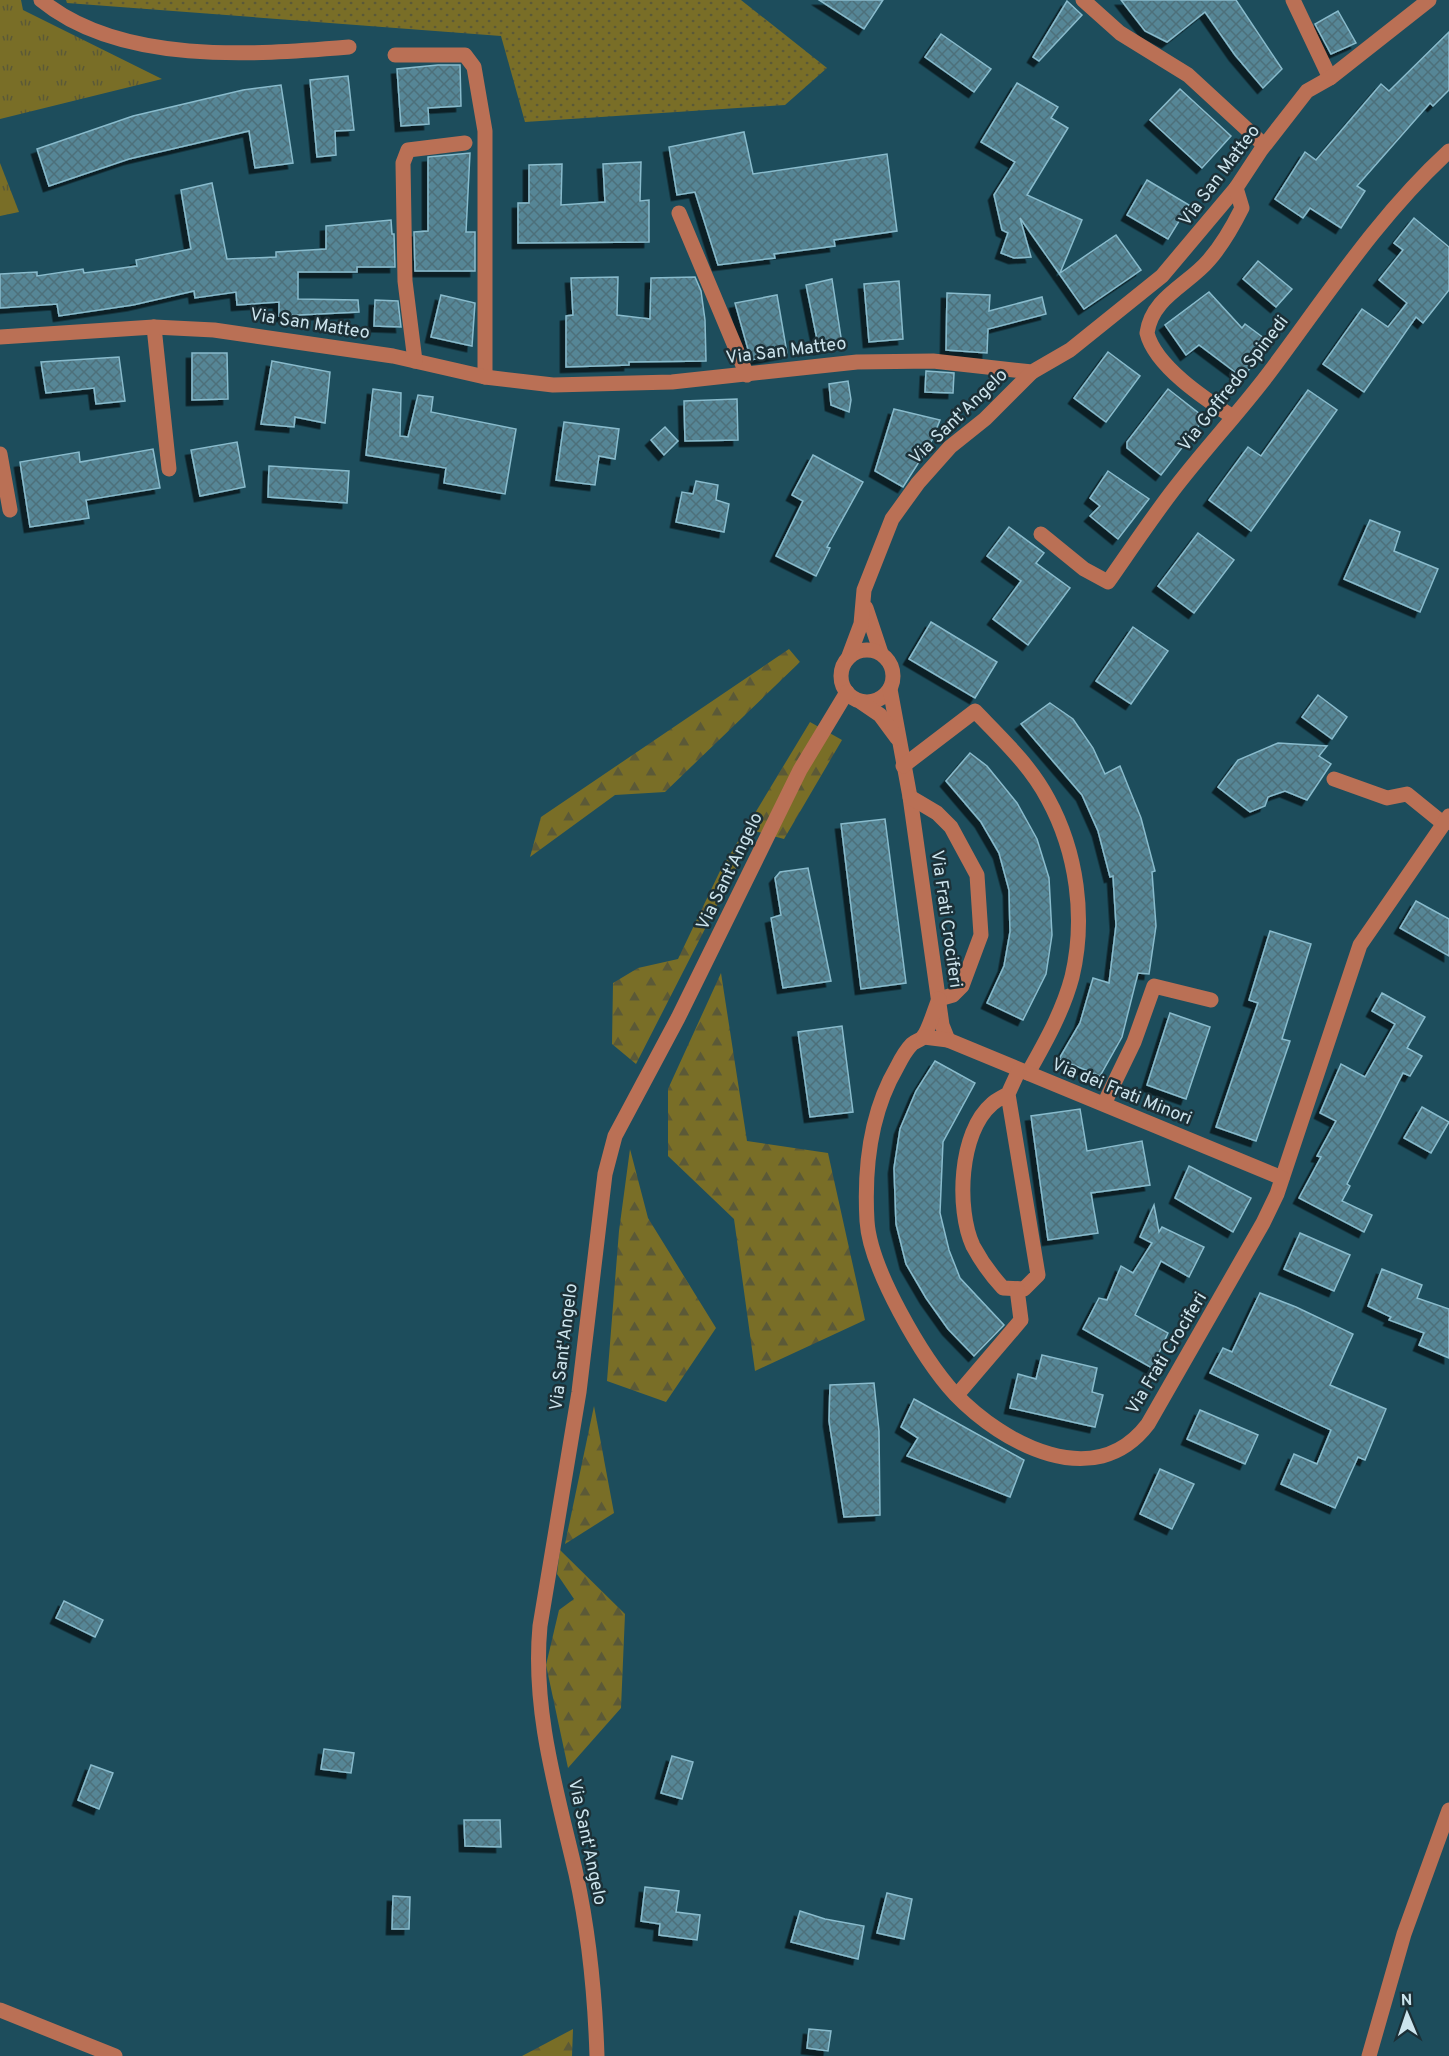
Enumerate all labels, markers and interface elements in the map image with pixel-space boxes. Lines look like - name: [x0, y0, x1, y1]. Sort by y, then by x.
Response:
- street label: Via San Matteo: [1175, 121, 1266, 231]
- street label: Via San Matteo: [248, 304, 371, 345]
- street label: Via Goffredo Spinedi: [1174, 311, 1294, 456]
- street label: Via San Matteo: [725, 333, 848, 370]
- street label: Via Sant'Angelo: [905, 364, 1013, 470]
- street label: Via Sant'Angelo: [692, 809, 769, 934]
- street label: Via Frati Crociferi: [924, 849, 967, 990]
- street label: Via dei Frati Minori: [1048, 1054, 1195, 1131]
- street label: Via Sant'Angelo: [545, 1282, 584, 1412]
- street label: Via Frati Crociferi: [1122, 1288, 1213, 1419]
- street label: Via Sant'Angelo: [562, 1777, 611, 1907]
- north arrow: [1377, 1984, 1437, 2044]
- text: N: [1400, 1991, 1413, 2011]

